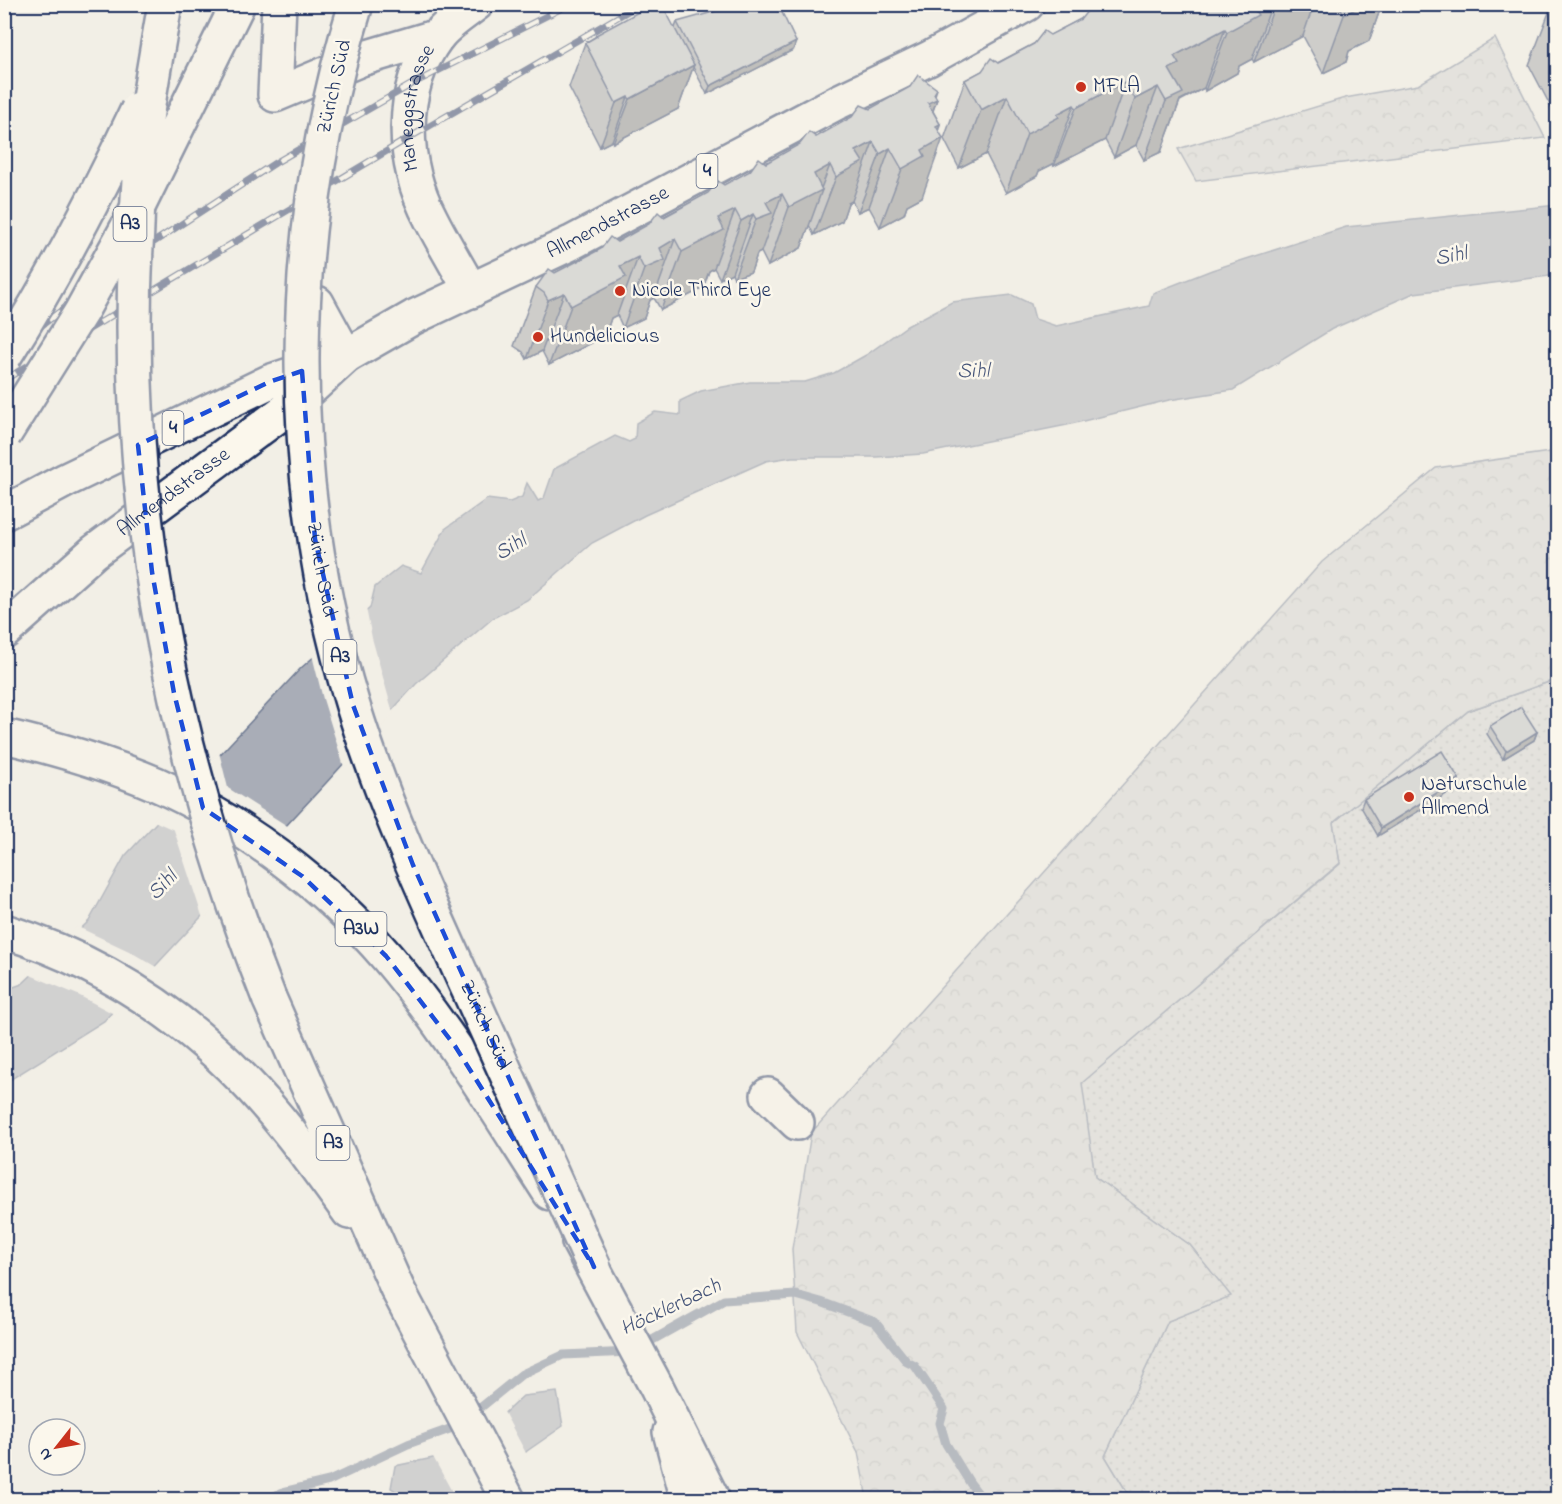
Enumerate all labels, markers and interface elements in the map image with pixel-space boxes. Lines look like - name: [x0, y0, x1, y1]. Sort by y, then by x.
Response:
- street label: Zürich Süd: [310, 37, 360, 137]
- street label: Maneggstrasse: [393, 39, 444, 174]
- place label: MFLA: [1093, 72, 1140, 102]
- marker: MFLA: [1074, 80, 1088, 94]
- road number: 4: [696, 154, 718, 188]
- street label: Allmendstrasse: [542, 178, 675, 267]
- road number: A3: [114, 207, 146, 241]
- water label: Sihl: [1432, 238, 1472, 276]
- place label: Nicole Third Eye: [632, 276, 772, 308]
- marker: Nicole Third Eye: [613, 284, 627, 298]
- place label: Hundelicious: [550, 322, 660, 352]
- marker: Hundelicious: [531, 330, 545, 344]
- water label: Sihl: [957, 356, 991, 388]
- road number: 4: [162, 411, 184, 445]
- street label: Allmendstrasse: [111, 440, 237, 545]
- street label: Zürich Süd: [298, 520, 344, 620]
- water label: Sihl: [489, 525, 535, 570]
- road number: A3: [324, 640, 356, 674]
- place label: Naturschule Allmend: [1421, 770, 1527, 824]
- marker: Naturschule Allmend: [1402, 790, 1416, 804]
- water label: Sihl: [140, 862, 187, 909]
- road number: A3W: [336, 912, 386, 946]
- street label: Zürich Süd: [451, 975, 518, 1075]
- road number: A3: [316, 1126, 350, 1160]
- water label: Höcklerbach: [615, 1271, 727, 1345]
- north arrow: [27, 1417, 87, 1477]
- text: N: [33, 1443, 59, 1465]

